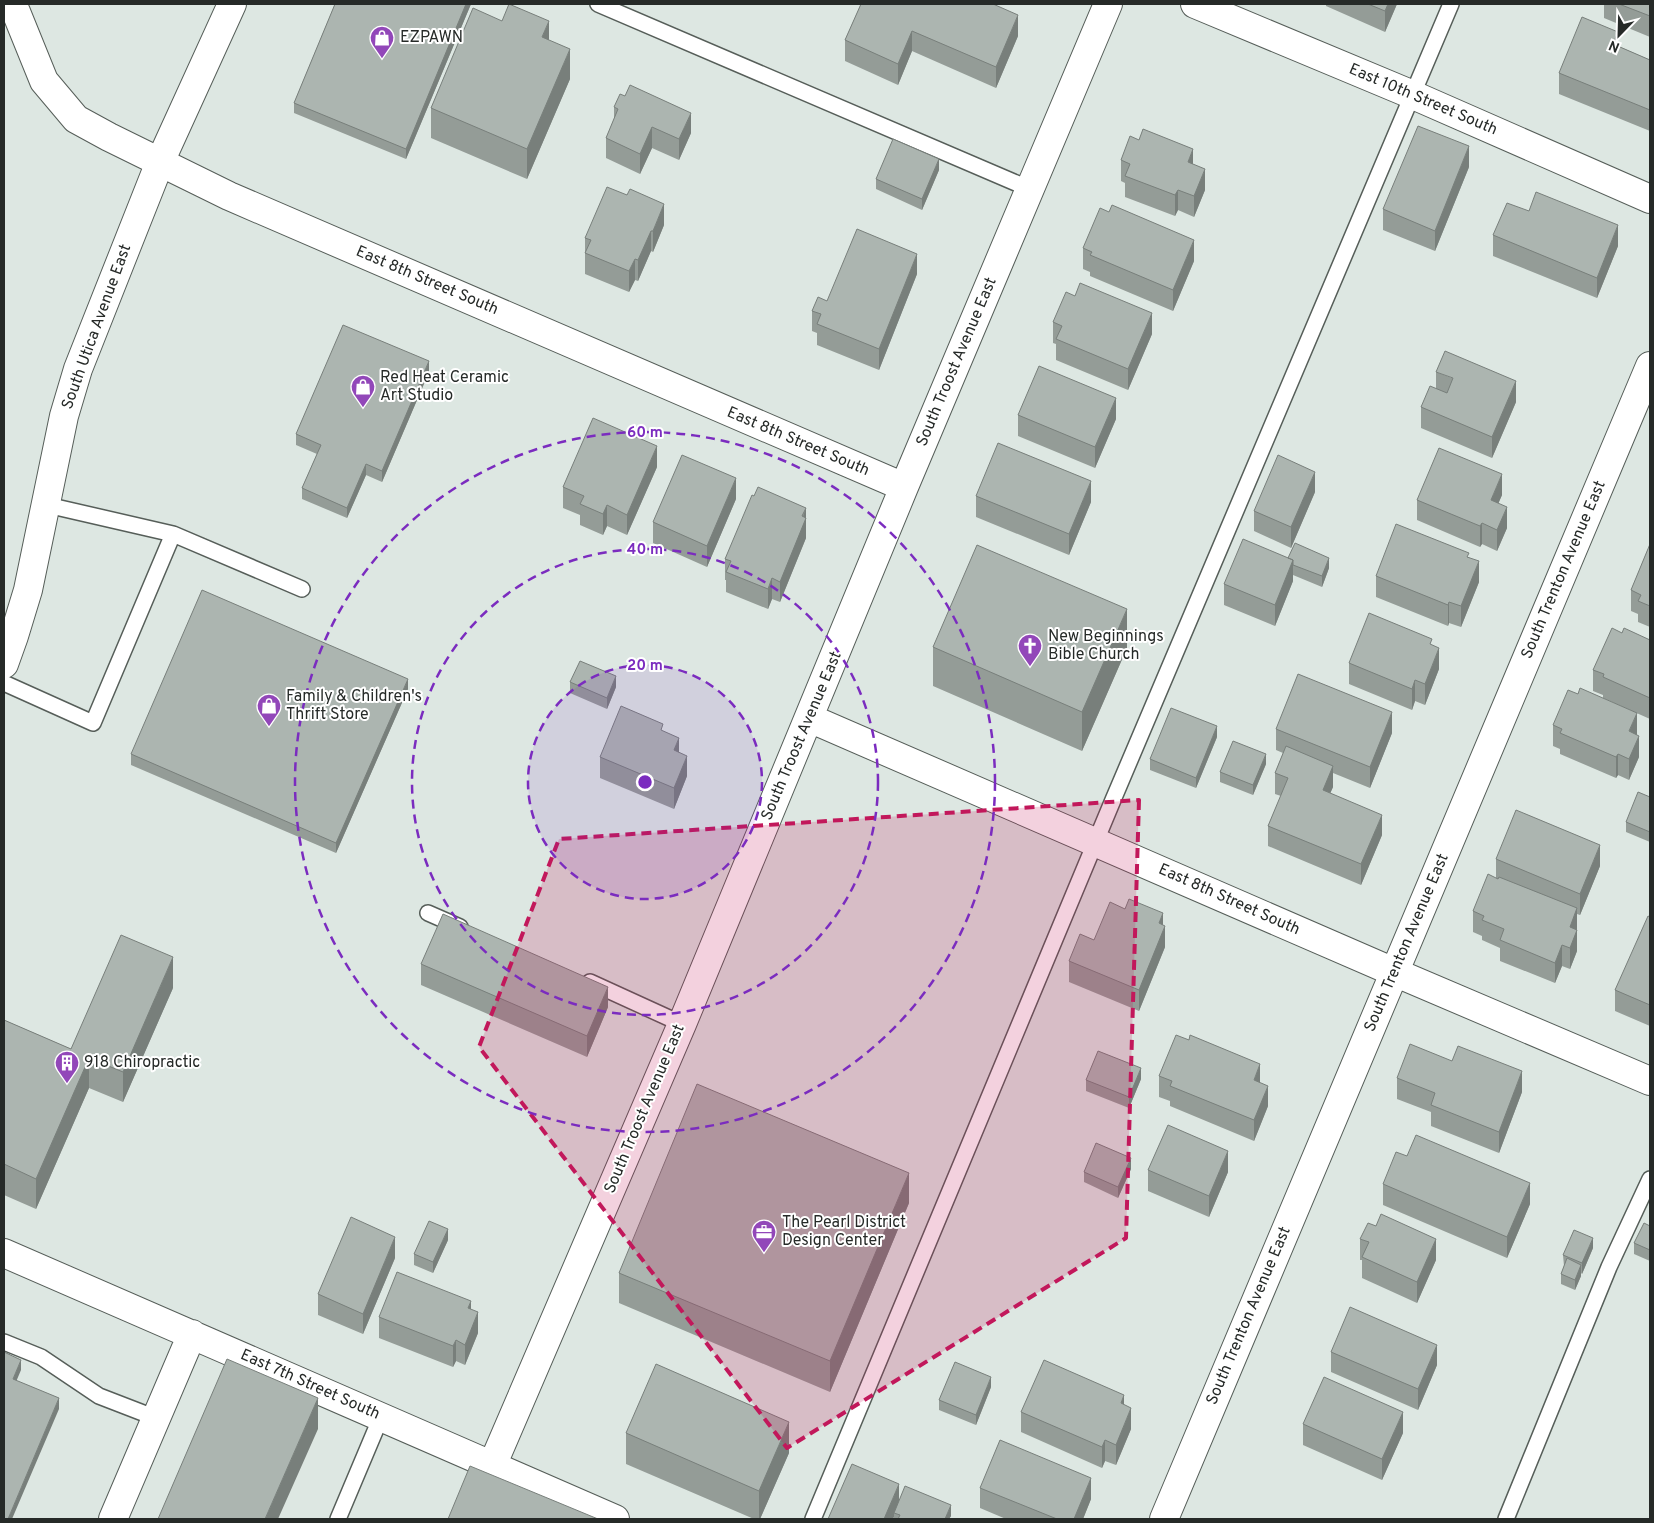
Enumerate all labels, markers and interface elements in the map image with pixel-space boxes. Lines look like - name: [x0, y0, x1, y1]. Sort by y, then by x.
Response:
- north arrow: [1594, 10, 1644, 60]
- shop icon: EZPAWN: [369, 25, 395, 59]
- place label: EZPAWN: [400, 28, 463, 48]
- text: N: [1607, 36, 1622, 55]
- street label: East 10th Street South: [1346, 60, 1500, 140]
- street label: South Utica Avenue East: [58, 242, 136, 412]
- street label: East 8th Street South: [353, 242, 501, 320]
- street label: South Troost Avenue East: [912, 274, 1002, 450]
- place label: Red Heat Ceramic Art Studio: [380, 368, 509, 406]
- shop icon: Red Heat Ceramic Art Studio: [350, 374, 376, 408]
- street label: East 8th Street South: [724, 403, 872, 481]
- text: 60 m: [627, 424, 663, 443]
- street label: South Trenton Avenue East: [1517, 478, 1611, 662]
- text: 40 m: [627, 541, 663, 560]
- place label: New Beginnings Bible Church: [1048, 627, 1164, 665]
- church icon: New Beginnings Bible Church: [1017, 633, 1043, 667]
- street label: South Troost Avenue East: [757, 648, 847, 824]
- text: 20 m: [627, 657, 663, 676]
- place label: Family & Children's Thrift Store: [286, 687, 422, 725]
- shop icon: Family & Children's Thrift Store: [256, 693, 282, 727]
- centre of rings: [636, 773, 654, 791]
- street label: South Trenton Avenue East: [1360, 851, 1454, 1035]
- street label: East 8th Street South: [1155, 860, 1303, 940]
- street label: South Troost Avenue East: [600, 1021, 690, 1197]
- building icon: 918 Chiropractic: [54, 1050, 80, 1084]
- place label: 918 Chiropractic: [84, 1053, 200, 1073]
- place label: The Pearl District Design Center: [782, 1213, 906, 1251]
- office icon: The Pearl District Design Center: [751, 1219, 777, 1253]
- street label: South Trenton Avenue East: [1202, 1224, 1296, 1408]
- street label: East 7th Street South: [237, 1345, 383, 1425]

